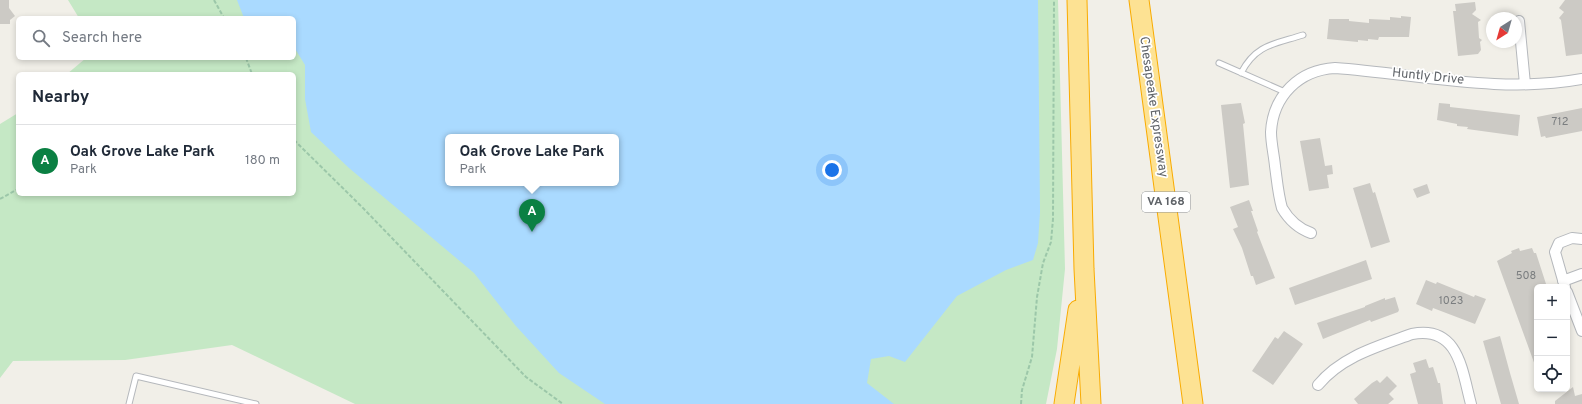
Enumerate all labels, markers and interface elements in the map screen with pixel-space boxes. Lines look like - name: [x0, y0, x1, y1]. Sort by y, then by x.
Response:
- north arrow: [1486, 12, 1522, 48]
- search box: [16, 16, 296, 60]
- icon: search: [30, 27, 52, 49]
- text: Search here: [62, 29, 142, 48]
- street label: Chesapeake Expressway: [1135, 36, 1171, 179]
- street label: Huntly Drive: [1391, 65, 1465, 89]
- text: Nearby: [32, 87, 89, 109]
- house number: 712: [1552, 115, 1568, 129]
- popup: [445, 134, 619, 186]
- text: Oak Grove Lake Park: [70, 143, 215, 162]
- text: Oak Grove Lake Park: [460, 143, 604, 162]
- text: A: [40, 153, 50, 169]
- text: 180 m: [245, 153, 280, 169]
- your location: [822, 160, 842, 180]
- text: Park: [70, 162, 97, 178]
- text: Park: [460, 162, 486, 178]
- road number: VA 168: [1142, 192, 1190, 212]
- pin: A: [519, 199, 545, 232]
- house number: 508: [1516, 269, 1536, 283]
- map controls: [1534, 284, 1570, 392]
- button: +: [1534, 284, 1570, 320]
- house number: 1023: [1439, 294, 1463, 308]
- button: −: [1534, 320, 1570, 356]
- button: locate: [1534, 356, 1570, 392]

